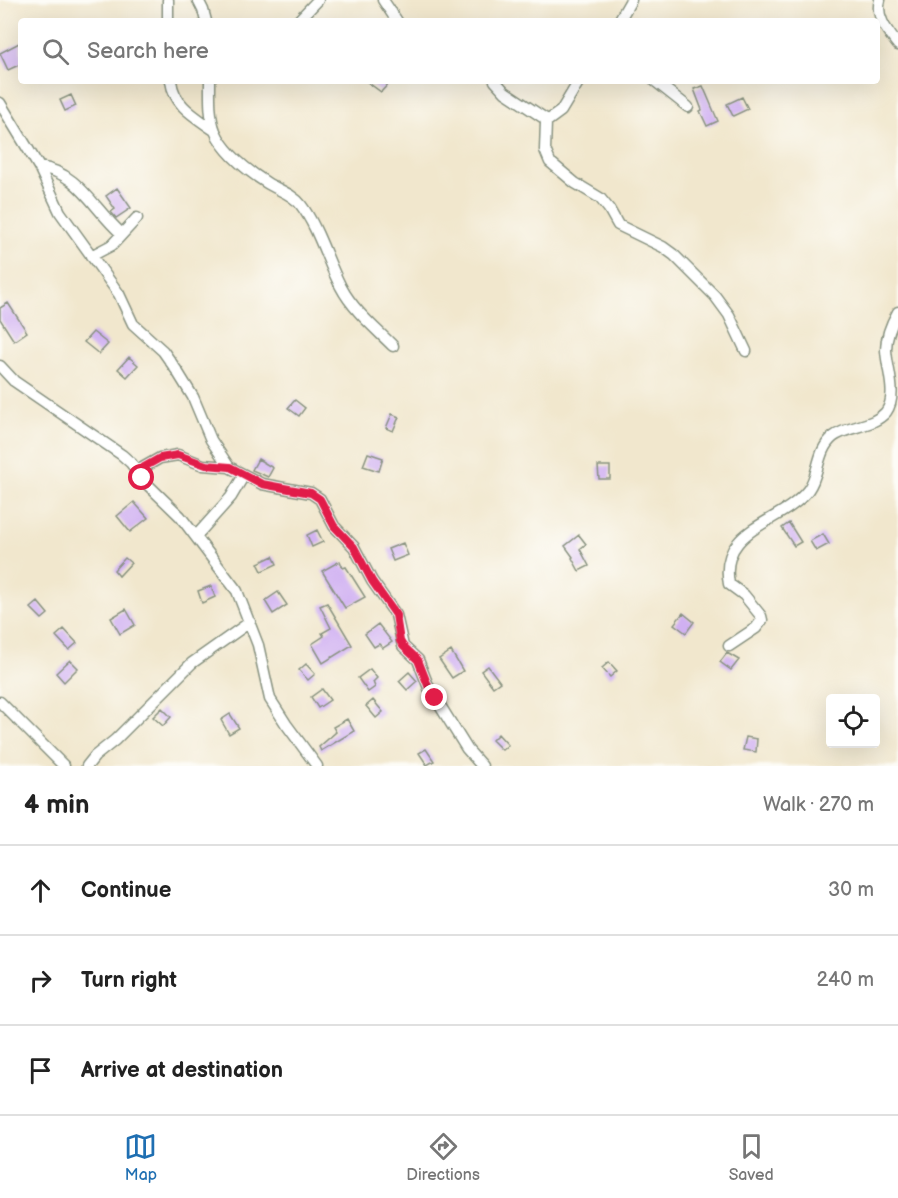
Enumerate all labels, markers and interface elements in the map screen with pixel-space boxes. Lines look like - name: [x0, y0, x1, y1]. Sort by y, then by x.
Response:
- search box: [18, 18, 880, 84]
- icon: search: [39, 35, 72, 68]
- text: Search here: [87, 38, 209, 65]
- route start: [128, 464, 154, 490]
- route end: [421, 684, 447, 710]
- map controls: [826, 694, 880, 748]
- button: locate: [826, 694, 880, 748]
- text: 4 min: [24, 790, 89, 821]
- text: Walk · 270 m: [763, 793, 874, 817]
- icon: ahead: [24, 874, 57, 907]
- text: Continue: [81, 877, 171, 904]
- text: 30 m: [828, 878, 874, 902]
- icon: right: [24, 964, 57, 997]
- text: Turn right: [81, 967, 177, 994]
- text: 240 m: [817, 968, 874, 992]
- icon: arrive: [24, 1054, 57, 1087]
- text: Arrive at destination: [81, 1057, 283, 1084]
- tab: Map: [124, 1130, 157, 1185]
- tab: Directions: [406, 1130, 480, 1185]
- tab: Saved: [729, 1130, 774, 1185]

